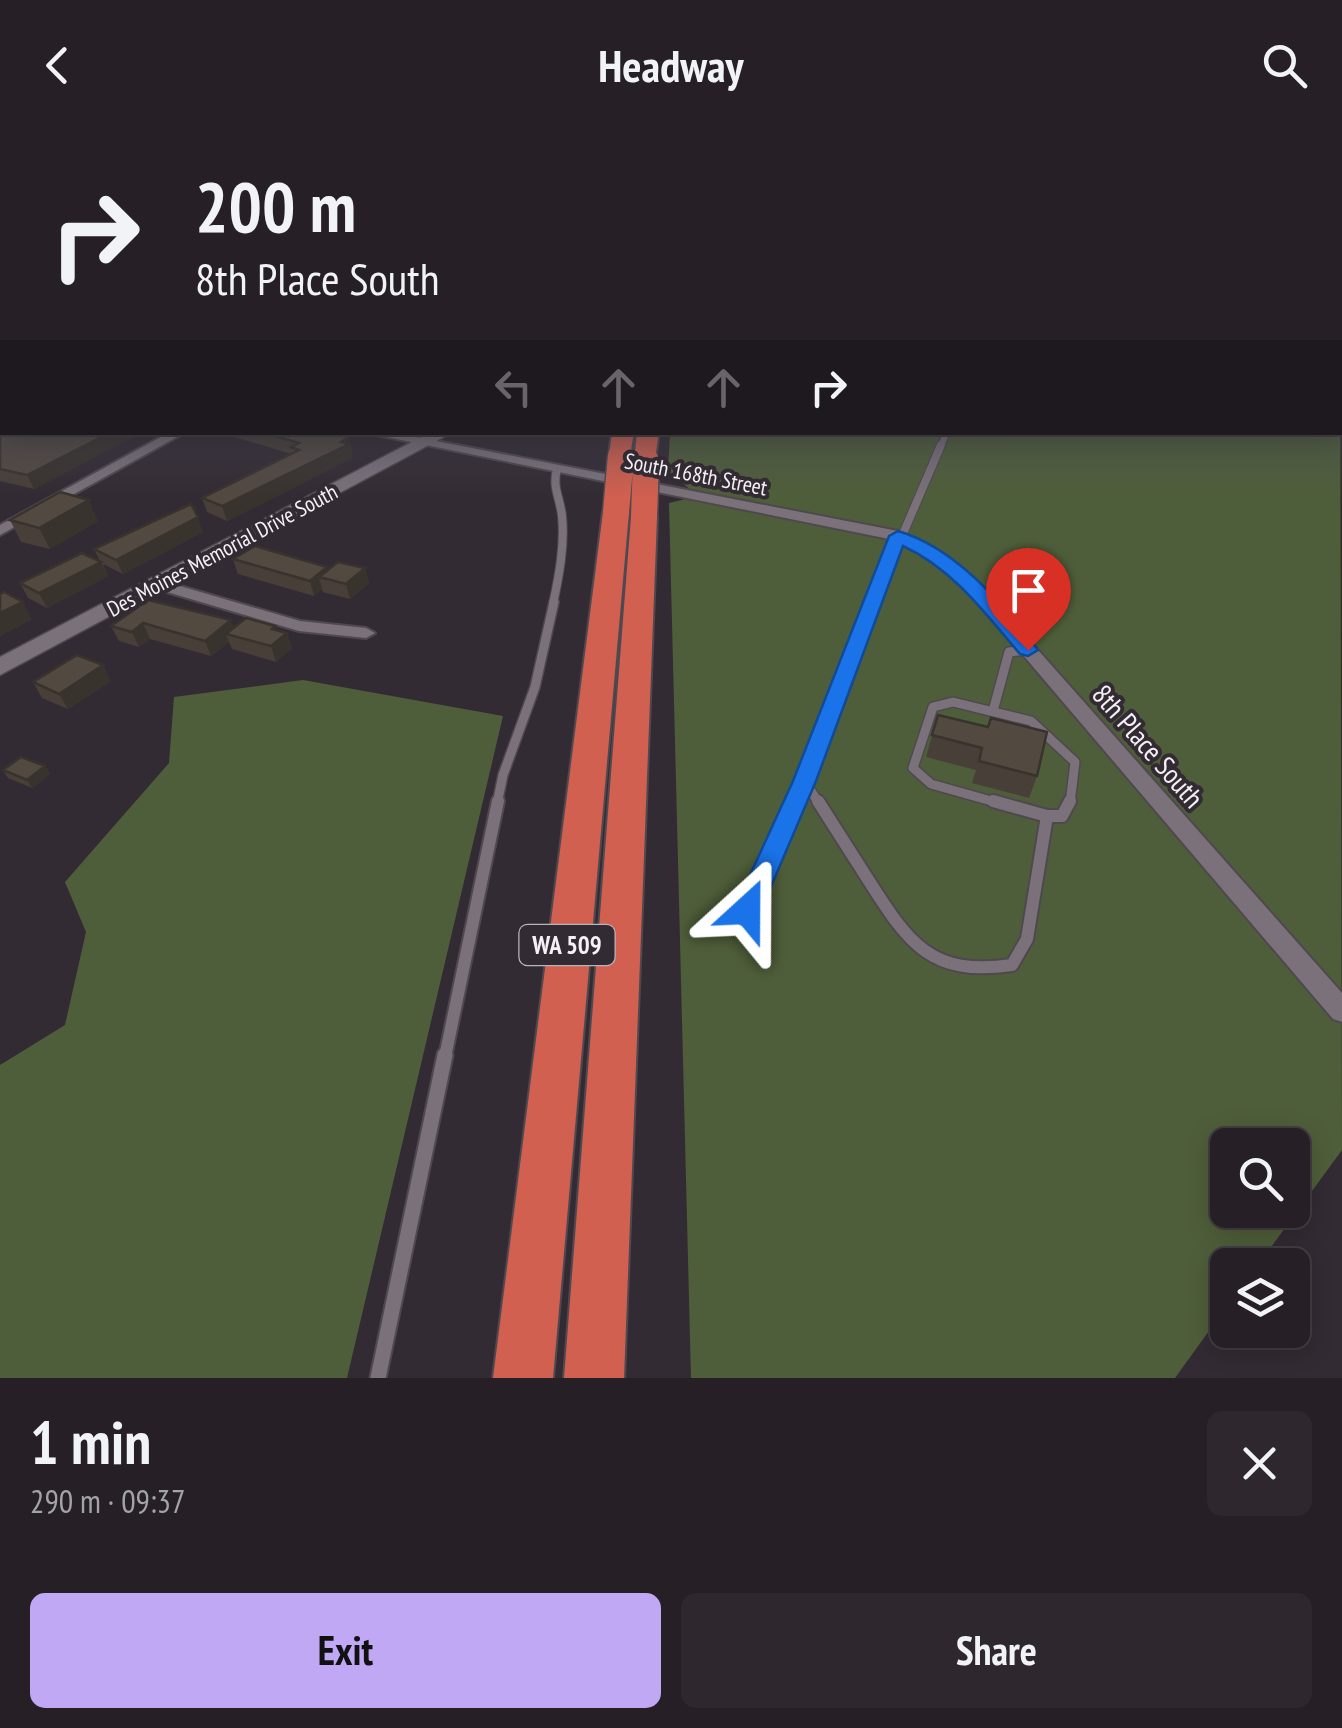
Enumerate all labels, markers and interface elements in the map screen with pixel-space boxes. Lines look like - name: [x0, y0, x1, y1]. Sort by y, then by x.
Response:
- text: Headway: [598, 36, 744, 94]
- icon: back: [30, 38, 85, 93]
- icon: search: [1257, 38, 1312, 93]
- text: 200 m: [195, 161, 356, 251]
- icon: right: [30, 170, 160, 300]
- text: 8th Place South: [195, 249, 440, 307]
- icon: left: [486, 360, 541, 415]
- icon: ahead: [591, 360, 646, 415]
- icon: ahead: [696, 360, 751, 415]
- icon: right: [801, 360, 856, 415]
- street label: South 168th Street: [622, 446, 770, 502]
- street label: Des Moines Memorial Drive South: [102, 477, 342, 623]
- pin: [986, 548, 1071, 651]
- icon: arrive: [1001, 563, 1056, 618]
- street label: 8th Place South: [1085, 676, 1212, 815]
- position arrow: [695, 858, 799, 962]
- road number: WA 509: [520, 925, 614, 965]
- map controls: [1210, 1128, 1310, 1348]
- button: search: [1210, 1128, 1310, 1228]
- button: layers: [1210, 1248, 1310, 1348]
- text: 1 min: [30, 1403, 151, 1481]
- button: close: [1207, 1411, 1312, 1516]
- text: 290 m · 09:37: [30, 1480, 185, 1522]
- button: Exit: [30, 1593, 661, 1708]
- button: Share: [681, 1593, 1312, 1708]

